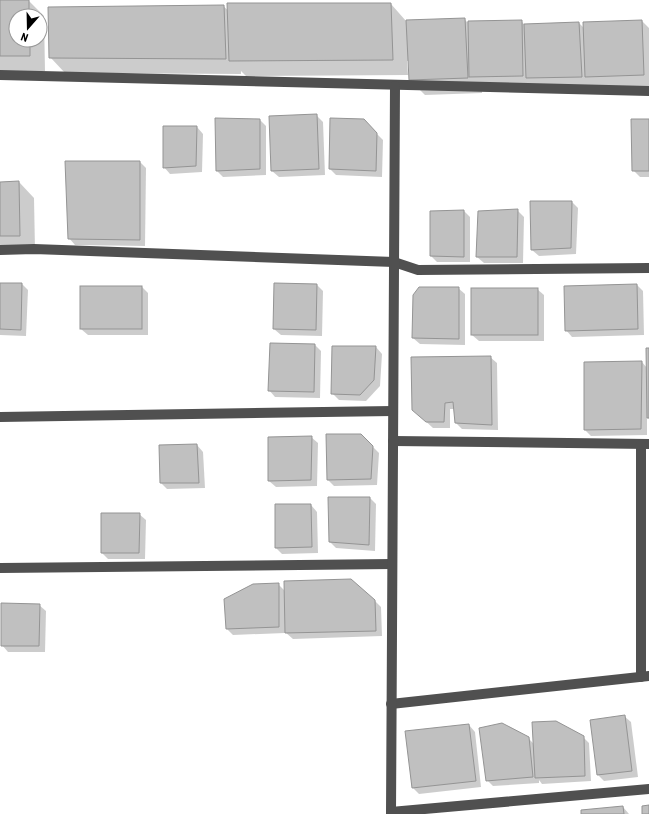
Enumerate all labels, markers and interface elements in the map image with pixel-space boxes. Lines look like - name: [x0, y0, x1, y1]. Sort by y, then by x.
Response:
- north arrow: [8, 8, 48, 48]
- text: N: [19, 30, 30, 44]

